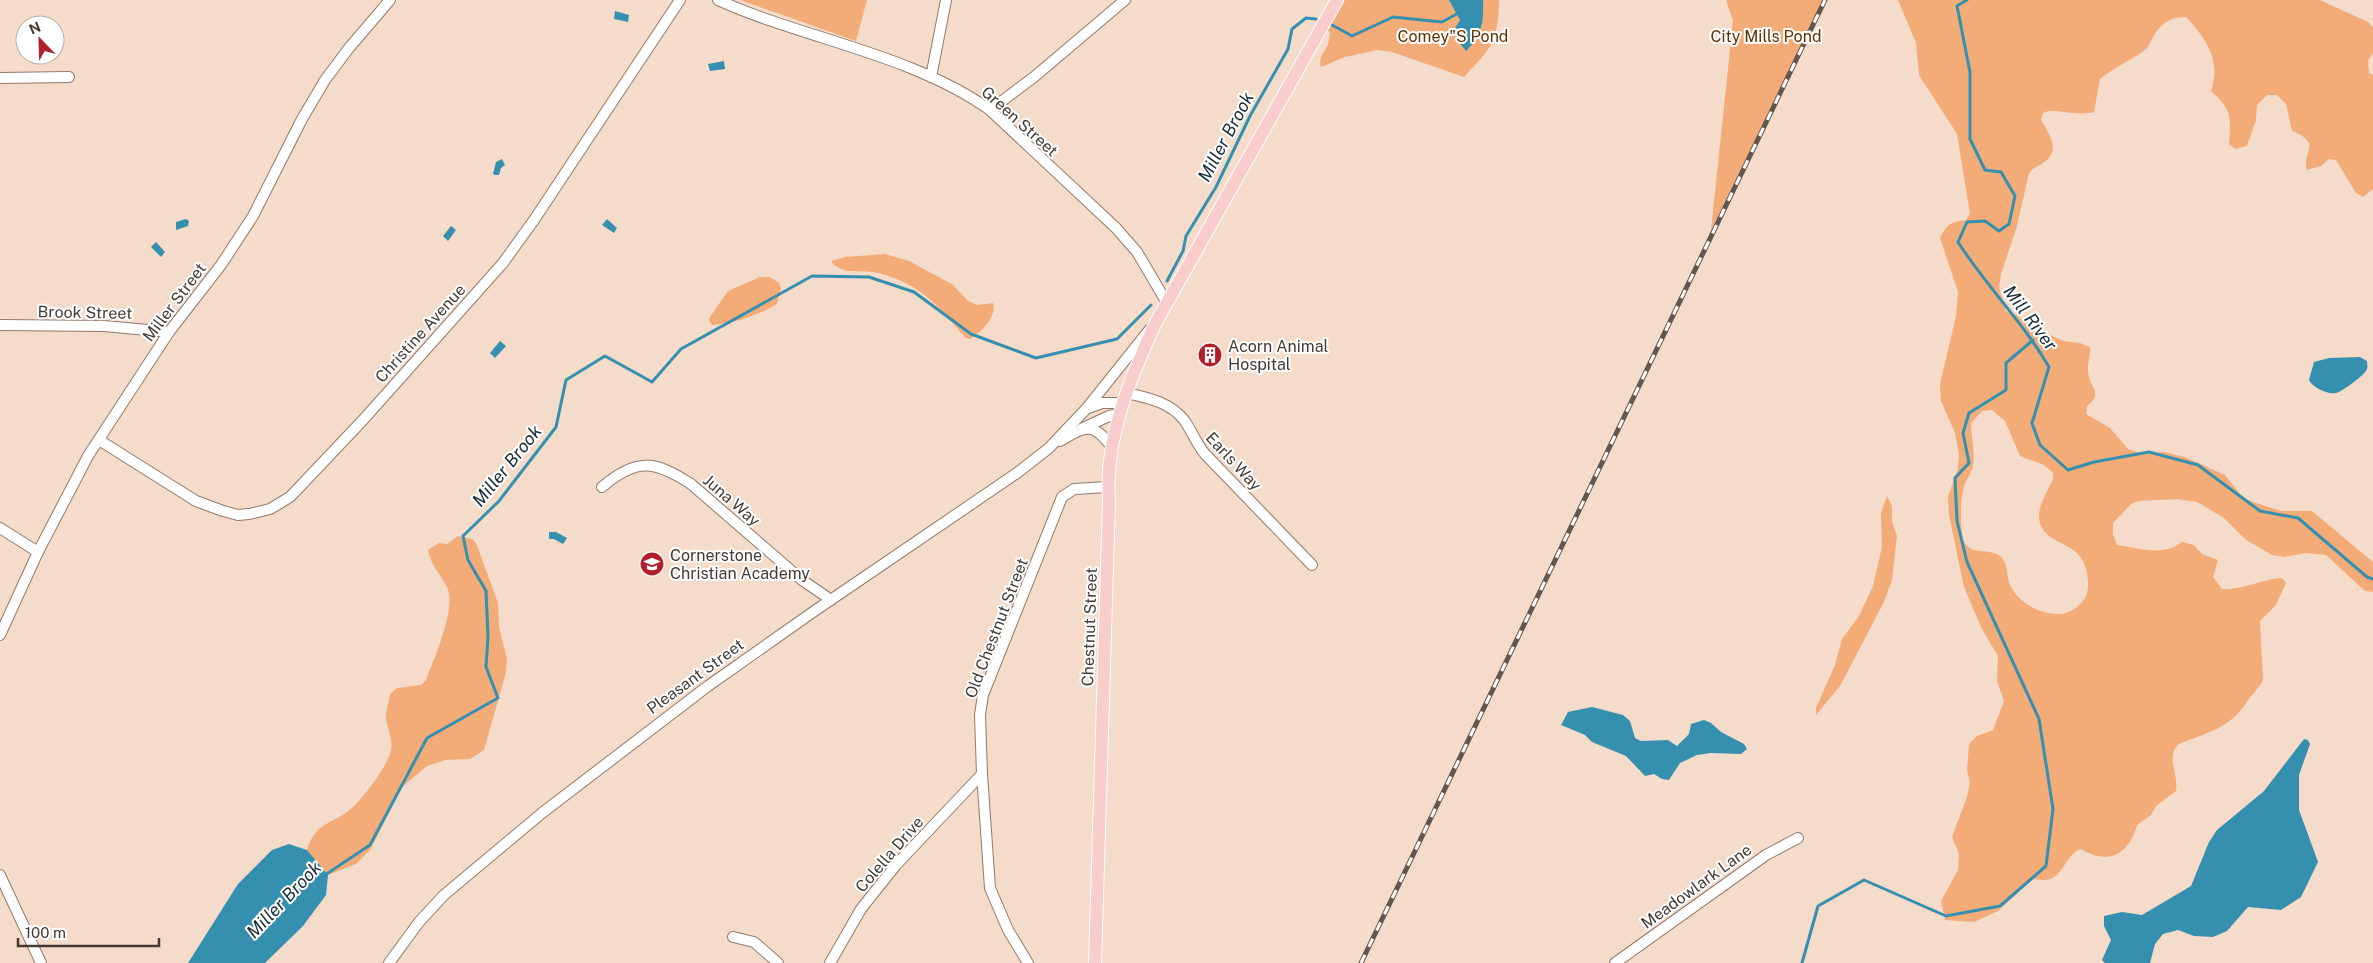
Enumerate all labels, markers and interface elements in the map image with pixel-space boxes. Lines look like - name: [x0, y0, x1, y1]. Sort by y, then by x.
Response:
- north arrow: [15, 15, 65, 65]
- text: N: [27, 19, 43, 38]
- park label: Comey"S Pond: [1398, 27, 1508, 46]
- park label: City Mills Pond: [1711, 27, 1821, 46]
- street label: Green Street: [978, 82, 1062, 160]
- water label: Miller Brook: [1193, 88, 1258, 185]
- street label: Miller Street: [139, 259, 210, 345]
- street label: Christine Avenue: [371, 280, 469, 386]
- water label: Mill River: [1999, 281, 2062, 354]
- street label: Brook Street: [38, 302, 132, 323]
- place label: Acorn Animal Hospital: [1228, 337, 1329, 374]
- building icon: Acorn Animal Hospital: [1197, 342, 1223, 368]
- water label: Miller Brook: [467, 421, 546, 511]
- street label: Earls Way: [1202, 428, 1266, 495]
- street label: Juna Way: [699, 471, 764, 530]
- place label: Cornerstone Christian Academy: [670, 546, 810, 583]
- school or university icon: Cornerstone Christian Academy: [639, 551, 665, 577]
- street label: Old Chestnut Street: [961, 556, 1032, 701]
- street label: Chestnut Street: [1078, 567, 1101, 687]
- street label: Pleasant Street: [643, 635, 747, 718]
- street label: Colella Drive: [851, 813, 927, 896]
- street label: Meadowlark Lane: [1637, 840, 1755, 933]
- water label: Miller Brook: [242, 857, 326, 942]
- scale bar: [18, 916, 159, 948]
- text: 100 m: [25, 924, 66, 941]

